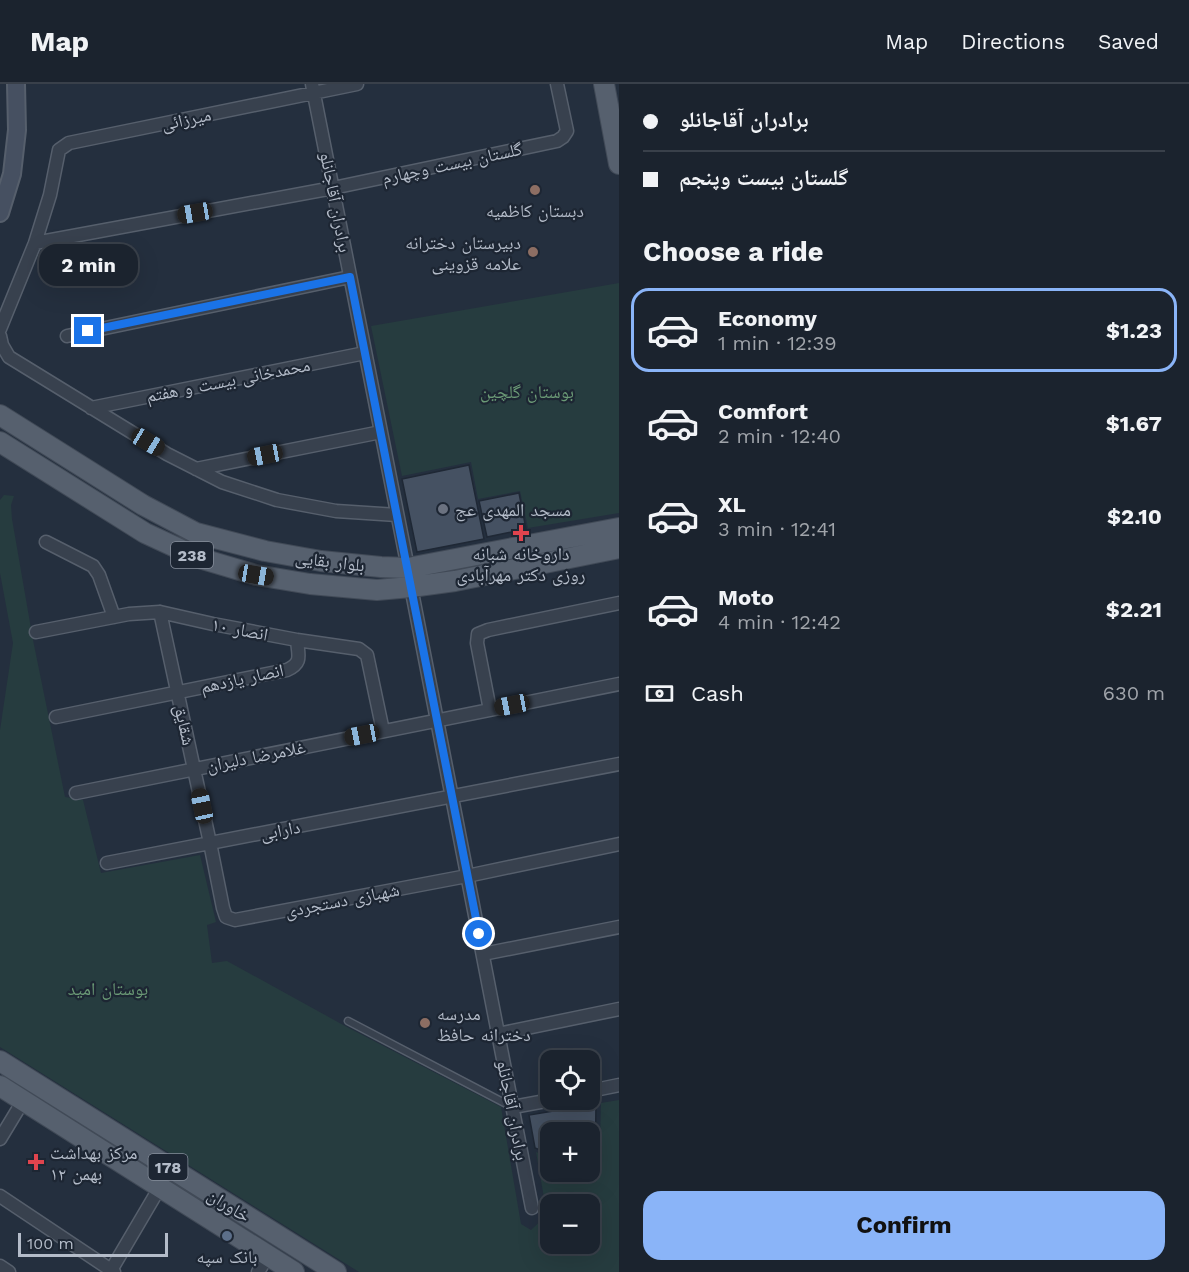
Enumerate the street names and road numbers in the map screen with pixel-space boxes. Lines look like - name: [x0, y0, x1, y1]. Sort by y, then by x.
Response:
- street label: میرزائی: [159, 103, 213, 136]
- street label: گلستان بیست وچهارم: [380, 138, 525, 190]
- street label: برادران آقاجانلو: [315, 150, 356, 254]
- street label: محمدخانی بیست و هفتم: [144, 354, 312, 408]
- road number: 238: [171, 542, 213, 568]
- street label: بلوار بقایی: [294, 546, 366, 577]
- street label: انصار ۱۰: [210, 613, 270, 645]
- street label: انصار یازدهم: [198, 659, 286, 699]
- street label: شقایق: [169, 703, 200, 747]
- street label: غلامرضا دلیران: [205, 736, 307, 777]
- street label: دارابی: [258, 816, 302, 845]
- street label: شهبازی دستجردی: [283, 879, 401, 922]
- street label: برادران آقاجانلو: [492, 1058, 533, 1162]
- road number: 178: [148, 1154, 188, 1180]
- street label: خاوران: [203, 1184, 254, 1227]

